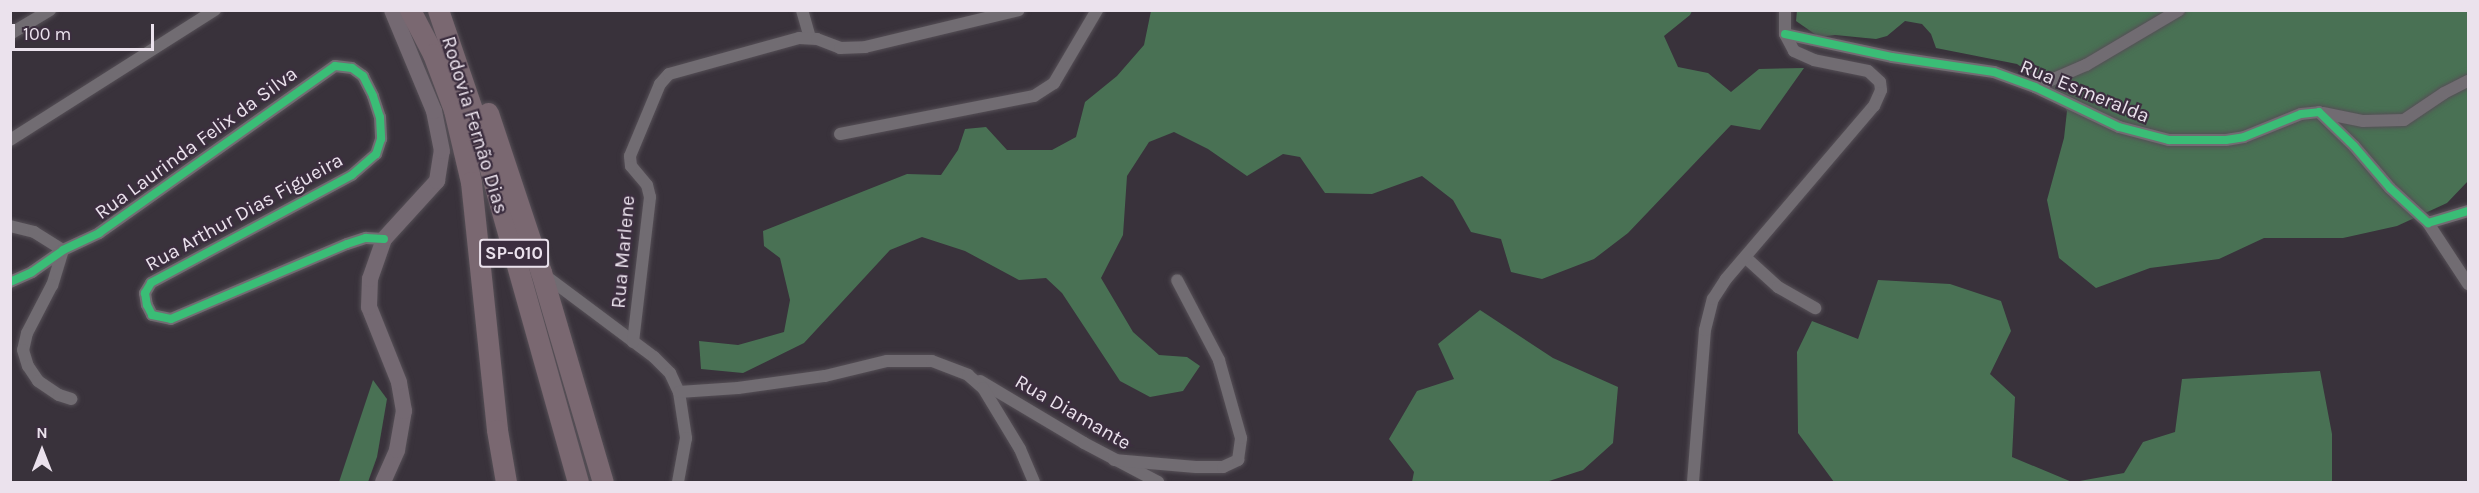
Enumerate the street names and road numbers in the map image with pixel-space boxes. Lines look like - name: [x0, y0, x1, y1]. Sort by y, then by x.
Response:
- street label: Rodovia Fernão Dias: [437, 33, 513, 217]
- street label: Rua Esmeralda: [2017, 54, 2153, 128]
- street label: Rua Laurinda Felix da Silva: [90, 61, 302, 225]
- street label: Rua Arthur Dias Figueira: [141, 148, 347, 276]
- street label: Rua Marlene: [606, 194, 640, 310]
- road number: SP-010: [478, 238, 550, 268]
- street label: Rua Diamante: [1011, 369, 1135, 455]

